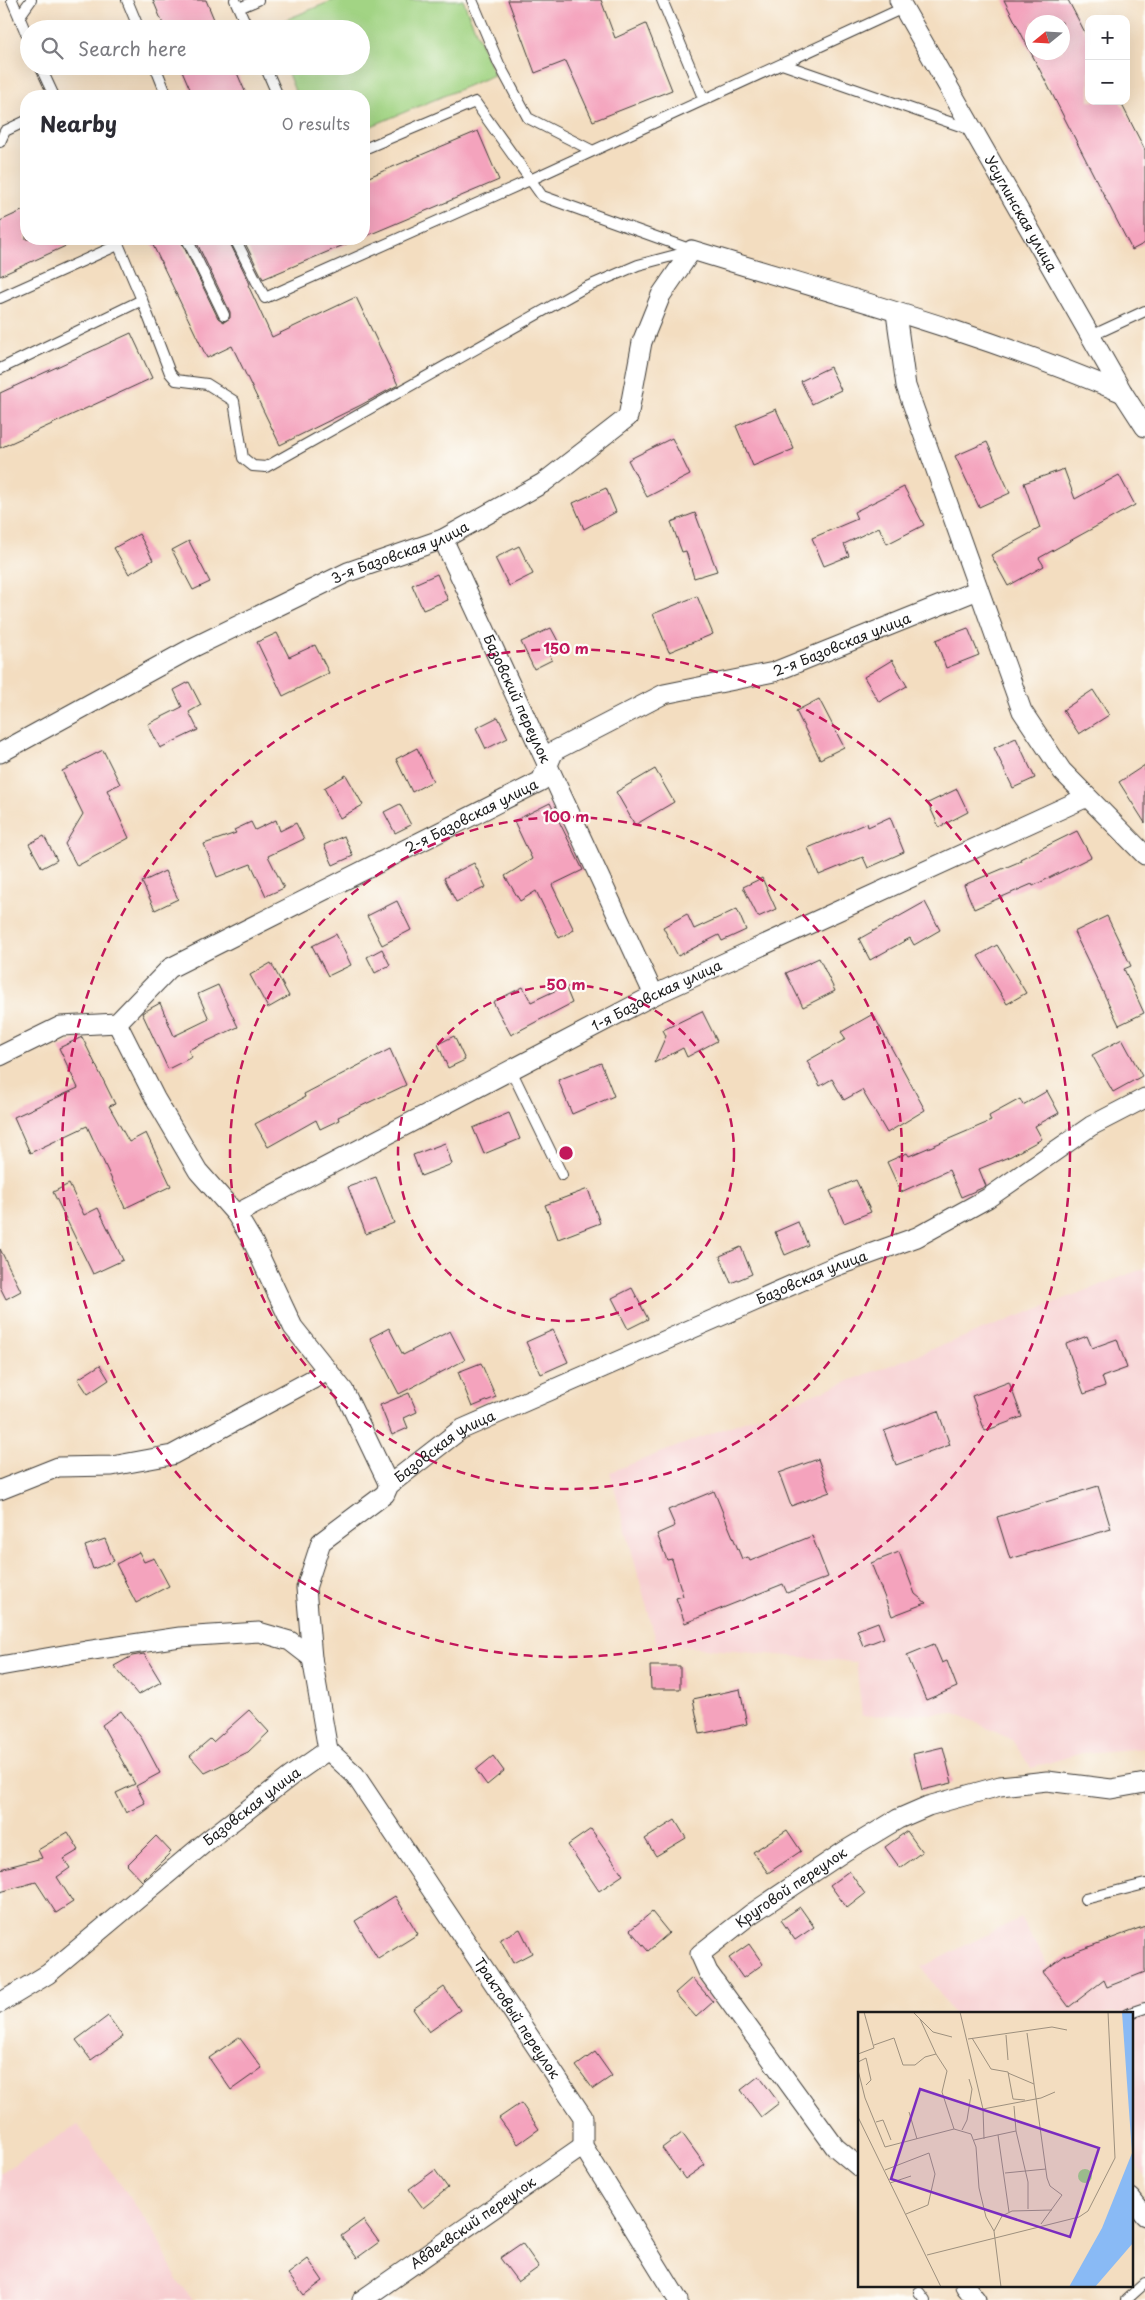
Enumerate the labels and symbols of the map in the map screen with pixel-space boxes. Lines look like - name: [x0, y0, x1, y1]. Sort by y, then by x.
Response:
- north arrow: [1025, 15, 1070, 60]
- street label: Усуглинская улица: [980, 151, 1063, 276]
- street label: 3-я Базовская улица: [327, 516, 473, 589]
- street label: 2-я Базовская улица: [770, 607, 914, 681]
- street label: Базовский переулок: [478, 631, 557, 767]
- text: 150 m: [543, 636, 589, 659]
- street label: 2-я Базовская улица: [401, 773, 542, 858]
- text: 100 m: [543, 804, 589, 827]
- street label: 1-я Базовская улица: [587, 954, 725, 1036]
- text: 50 m: [547, 972, 585, 995]
- centre of rings: [557, 1144, 575, 1162]
- street label: Базовская улица: [753, 1245, 870, 1309]
- street label: Базовская улица: [390, 1405, 499, 1487]
- street label: Базовская улица: [198, 1761, 305, 1850]
- street label: Круговой переулок: [731, 1841, 851, 1933]
- street label: Трактовый переулок: [469, 1953, 566, 2083]
- inset map: [858, 2012, 1132, 2288]
- street label: Авдеевский переулок: [405, 2171, 540, 2274]

